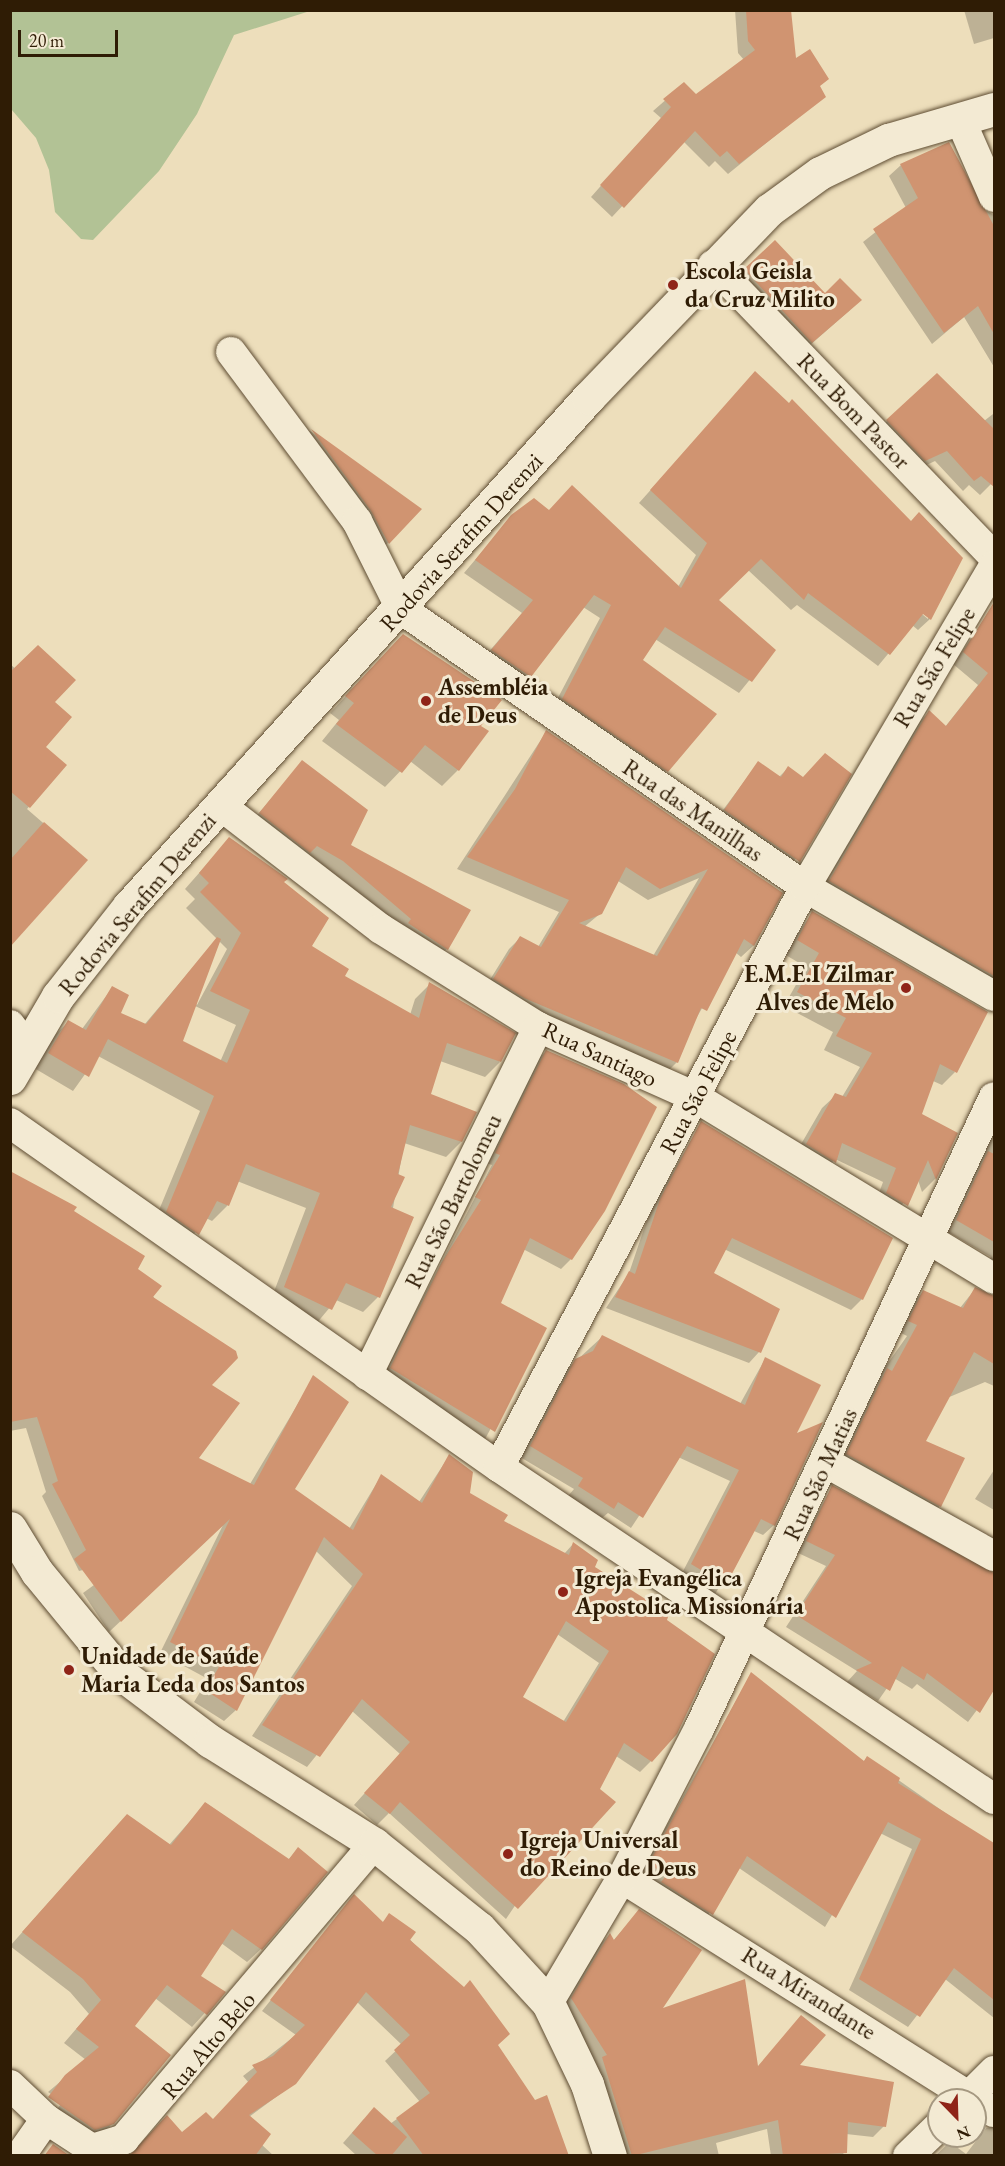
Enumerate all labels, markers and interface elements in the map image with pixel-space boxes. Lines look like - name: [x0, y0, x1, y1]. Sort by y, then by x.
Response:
- scale bar: [21, 18, 122, 56]
- text: 20 m: [29, 29, 64, 52]
- place label: Escola Geisla da Cruz Milito: [685, 257, 835, 313]
- marker: Escola Geisla da Cruz Milito: [666, 278, 680, 292]
- street label: Rua Bom Pastor: [791, 347, 917, 475]
- street label: Rodovia Serafim Derenzi: [373, 447, 549, 637]
- street label: Rua São Felipe: [887, 601, 981, 733]
- place label: Assembléia de Deus: [438, 673, 548, 729]
- marker: Assembléia de Deus: [419, 694, 433, 708]
- street label: Rua das Manilhas: [617, 752, 769, 868]
- street label: Rodovia Serafim Derenzi: [52, 807, 222, 1001]
- place label: E.M.E.I Zilmar Alves de Melo: [744, 960, 894, 1016]
- marker: E.M.E.I Zilmar Alves de Melo: [899, 981, 913, 995]
- street label: Rua Santiago: [538, 1015, 662, 1093]
- street label: Rua São Felipe: [653, 1025, 743, 1159]
- street label: Rua São Bartolomeu: [398, 1109, 508, 1293]
- street label: Rua São Matias: [777, 1403, 863, 1545]
- place label: Igreja Evangélica Apostolica Missionária: [575, 1564, 804, 1620]
- marker: Igreja Evangélica Apostolica Missionária: [556, 1585, 570, 1599]
- place label: Unidade de Saúde Maria Leda dos Santos: [81, 1642, 305, 1698]
- marker: Unidade de Saúde Maria Leda dos Santos: [62, 1663, 76, 1677]
- place label: Igreja Universal do Reino de Deus: [520, 1826, 696, 1882]
- marker: Igreja Universal do Reino de Deus: [501, 1847, 515, 1861]
- street label: Rua Mirandante: [736, 1940, 882, 2046]
- street label: Rua Alto Belo: [155, 1985, 261, 2105]
- north arrow: [927, 2088, 987, 2148]
- text: N: [953, 2121, 974, 2145]

